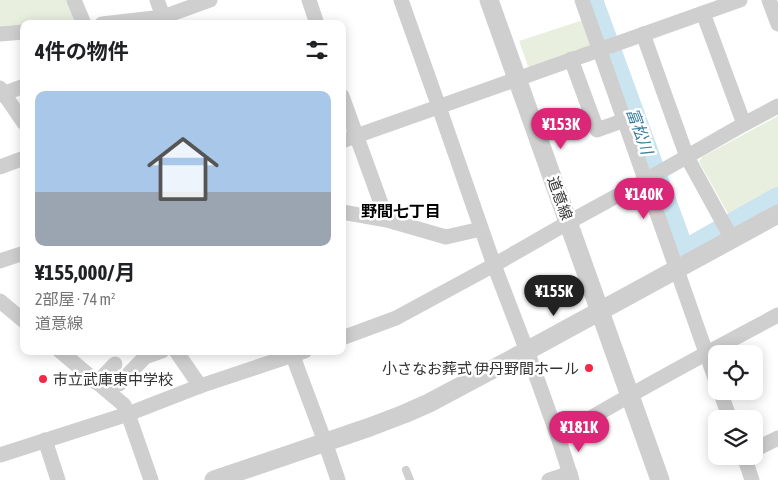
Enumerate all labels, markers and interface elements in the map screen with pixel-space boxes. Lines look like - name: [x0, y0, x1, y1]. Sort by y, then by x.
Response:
- icon: filters: [303, 36, 331, 64]
- text: 4件の物件: [35, 39, 129, 63]
- water label: 富松川: [623, 105, 657, 159]
- pin: ¥153K: [526, 108, 596, 150]
- text: ¥153K: [542, 115, 580, 133]
- icon: home: [138, 124, 228, 214]
- street label: 道意線: [544, 174, 576, 222]
- pin: ¥140K: [609, 178, 679, 220]
- text: ¥140K: [625, 185, 663, 203]
- district label: 野間七丁目: [361, 202, 441, 220]
- text: ¥155,000/月: [35, 260, 135, 284]
- pin: ¥155K: [519, 274, 589, 317]
- text: ¥155K: [535, 282, 573, 300]
- text: 2部屋 · 74 m²: [35, 290, 116, 308]
- text: 道意線: [35, 314, 83, 332]
- map controls: [708, 345, 763, 465]
- button: locate: [708, 345, 763, 400]
- place label: 小さなお葬式 伊丹野間ホール: [382, 360, 579, 377]
- marker: 小さなお葬式 伊丹野間ホール: [583, 362, 595, 374]
- place label: 市立武庫東中学校: [53, 371, 173, 388]
- marker: 市立武庫東中学校: [37, 373, 49, 385]
- pin: ¥181K: [544, 410, 614, 453]
- button: layers: [708, 410, 763, 465]
- text: ¥181K: [560, 418, 598, 436]

